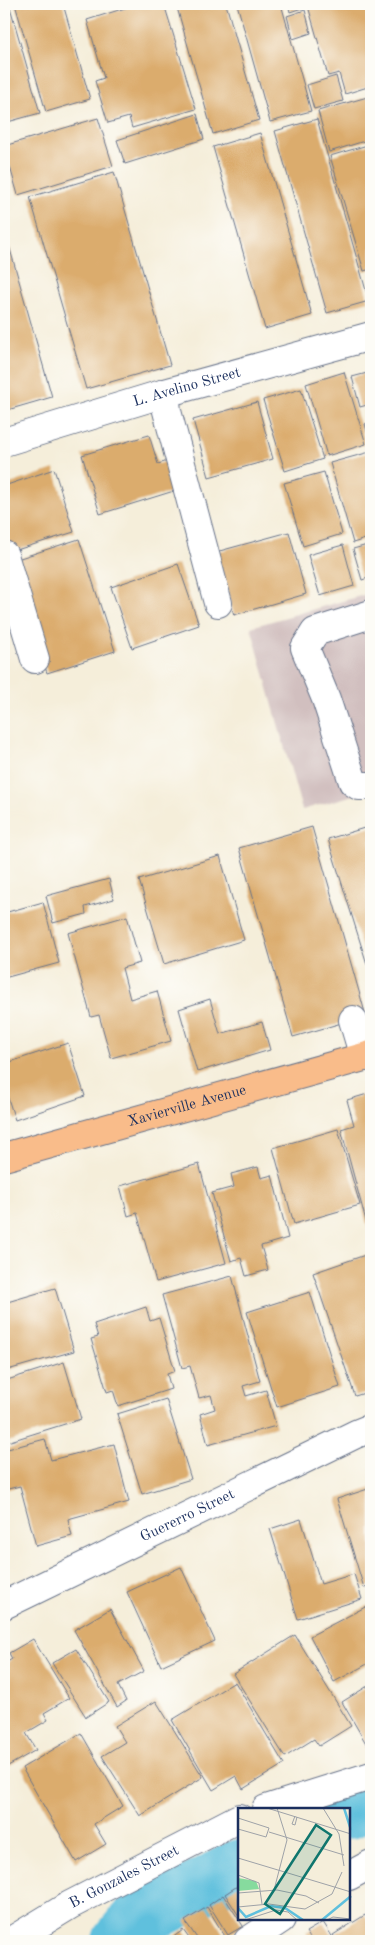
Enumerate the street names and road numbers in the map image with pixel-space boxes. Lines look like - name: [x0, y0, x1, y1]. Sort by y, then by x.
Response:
- street label: L. Avelino Street: [132, 365, 242, 410]
- street label: Xavierville Avenue: [126, 1083, 248, 1130]
- street label: Guererro Street: [138, 1487, 237, 1545]
- street label: B. Gonzales Street: [67, 1843, 181, 1911]

